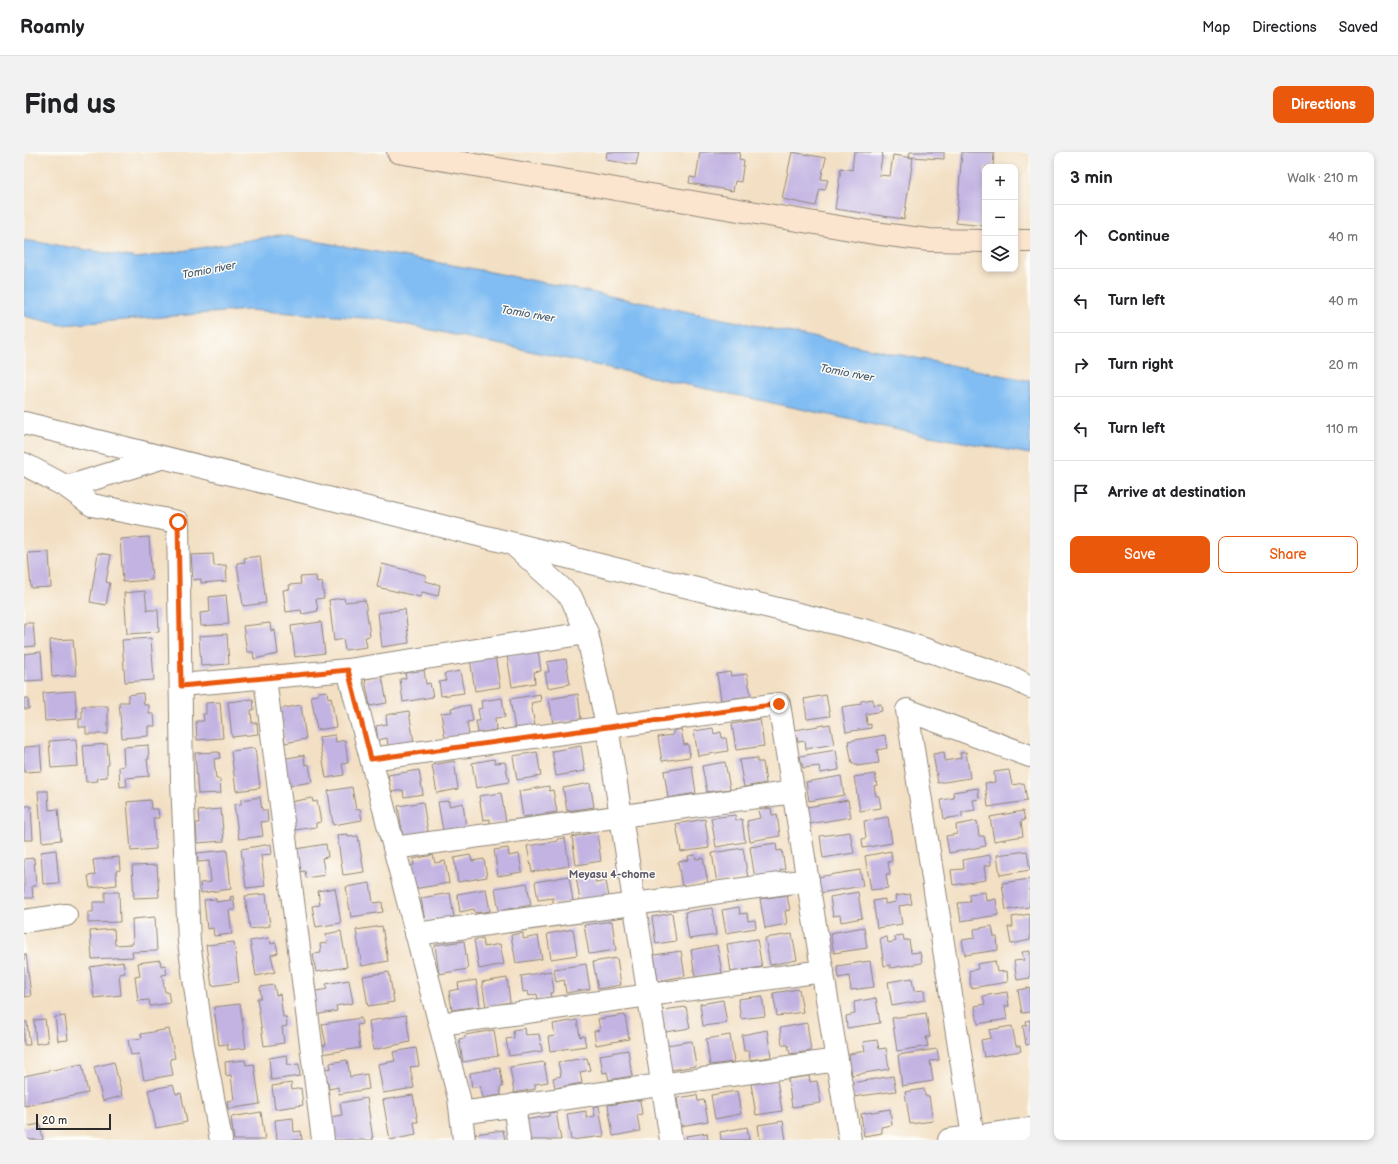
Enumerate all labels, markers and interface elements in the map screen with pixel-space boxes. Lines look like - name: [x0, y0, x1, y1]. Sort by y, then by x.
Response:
- text: Roamly: [20, 16, 84, 39]
- text: Map: [1202, 19, 1230, 36]
- text: Directions: [1252, 19, 1317, 36]
- text: Saved: [1339, 19, 1378, 36]
- button: Directions: [1273, 86, 1374, 123]
- text: Find us: [24, 88, 116, 121]
- map controls: [982, 164, 1018, 272]
- button: +: [982, 164, 1018, 200]
- text: 3 min: [1070, 168, 1113, 188]
- text: Walk · 210 m: [1287, 170, 1358, 186]
- button: −: [982, 200, 1018, 236]
- icon: ahead: [1070, 226, 1092, 248]
- text: Continue: [1108, 227, 1170, 246]
- text: 40 m: [1328, 229, 1358, 245]
- button: layers: [982, 236, 1018, 272]
- water label: Tomio river: [181, 258, 238, 282]
- icon: left: [1070, 290, 1092, 312]
- text: Turn left: [1108, 291, 1165, 310]
- text: 40 m: [1328, 293, 1358, 309]
- water label: Tomio river: [500, 303, 557, 325]
- icon: right: [1070, 354, 1092, 376]
- text: Turn right: [1108, 355, 1173, 374]
- text: 20 m: [1328, 357, 1358, 373]
- water label: Tomio river: [819, 361, 876, 385]
- icon: left: [1070, 418, 1092, 440]
- text: Turn left: [1108, 419, 1165, 438]
- text: 110 m: [1326, 421, 1358, 437]
- icon: arrive: [1070, 482, 1092, 504]
- text: Arrive at destination: [1108, 483, 1246, 502]
- route start: [169, 513, 187, 531]
- button: Save: [1070, 536, 1210, 573]
- button: Share: [1218, 536, 1358, 573]
- route end: [770, 695, 788, 713]
- district label: Meyasu 4-chome: [569, 868, 655, 881]
- scale bar: [36, 1112, 111, 1131]
- text: 20 m: [42, 1114, 67, 1127]

